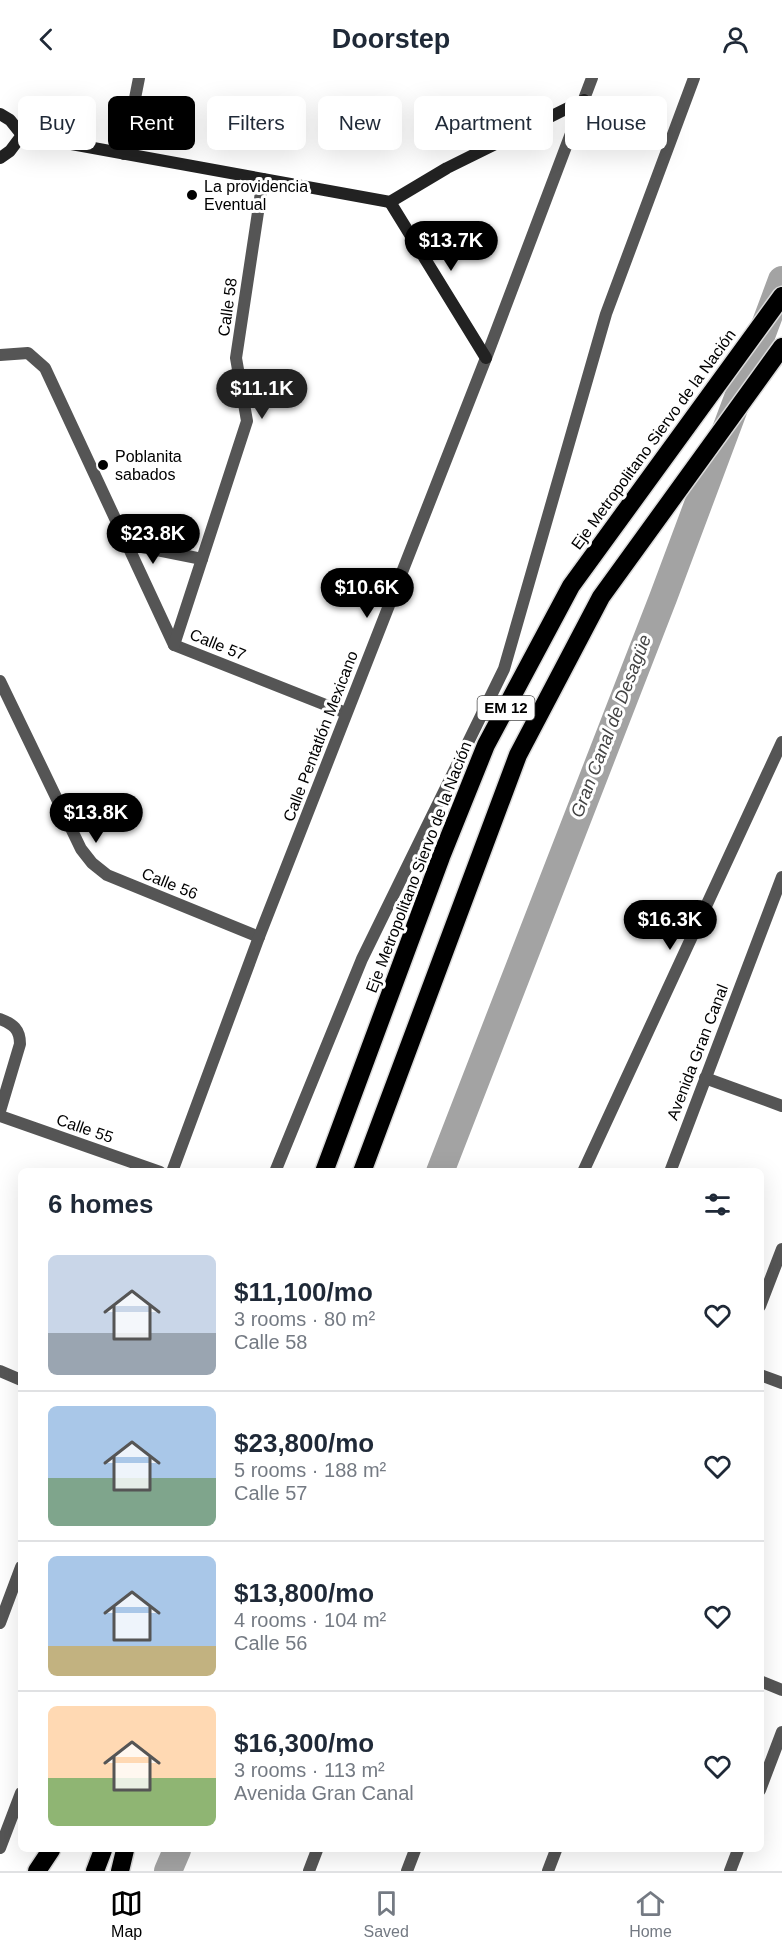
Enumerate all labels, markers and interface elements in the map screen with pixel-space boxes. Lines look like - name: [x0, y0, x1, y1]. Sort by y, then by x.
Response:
- icon: back: [30, 23, 63, 56]
- icon: person: [719, 23, 752, 56]
- text: Doorstep: [332, 24, 450, 54]
- chip: Buy: [18, 96, 96, 150]
- chip: Rent: [108, 96, 195, 150]
- chip: Filters: [207, 96, 306, 150]
- chip: New: [318, 96, 402, 150]
- chip: Apartment: [414, 96, 553, 150]
- chip: House: [565, 96, 667, 150]
- place label: La providencia Eventual: [204, 178, 308, 213]
- marker: La providencia Eventual: [185, 188, 199, 202]
- pin: $13.7K: [402, 221, 500, 272]
- text: $13.7K: [419, 229, 483, 251]
- street label: Calle 58: [215, 277, 240, 337]
- street label: Eje Metropolitano Siervo de la Nación: [568, 326, 739, 553]
- pin: $11.1K: [213, 369, 311, 420]
- text: $11.1K: [230, 377, 294, 399]
- place label: Poblanita sabados: [115, 448, 182, 483]
- marker: Poblanita sabados: [96, 458, 110, 472]
- pin: $23.8K: [104, 514, 202, 565]
- text: $23.8K: [121, 522, 185, 544]
- pin: $10.6K: [318, 568, 416, 619]
- text: $10.6K: [335, 576, 399, 598]
- street label: Calle 57: [187, 626, 248, 663]
- water label: Gran Canal de Desagüe: [567, 632, 655, 820]
- street label: Calle Pentatlón Mexicano: [280, 648, 361, 824]
- road number: EM 12: [478, 696, 534, 720]
- street label: Eje Metropolitano Siervo de la Nación: [363, 739, 474, 995]
- pin: $13.8K: [47, 793, 145, 844]
- text: $13.8K: [64, 801, 128, 823]
- street label: Calle 56: [139, 865, 200, 902]
- pin: $16.3K: [621, 900, 719, 951]
- text: $16.3K: [638, 908, 702, 930]
- street label: Avenida Gran Canal: [664, 982, 731, 1122]
- street label: Calle 55: [54, 1111, 115, 1146]
- icon: filters: [701, 1188, 734, 1221]
- text: 6 homes: [48, 1189, 154, 1219]
- text: $11,100/mo: [234, 1277, 373, 1307]
- icon: home: [96, 1279, 168, 1351]
- icon: heart: [701, 1299, 734, 1332]
- text: 3 rooms · 80 m²: [234, 1308, 375, 1330]
- text: Calle 58: [234, 1331, 307, 1353]
- text: $23,800/mo: [234, 1428, 374, 1458]
- icon: home: [96, 1430, 168, 1502]
- icon: heart: [701, 1450, 734, 1483]
- text: 5 rooms · 188 m²: [234, 1459, 386, 1481]
- text: Calle 57: [234, 1482, 307, 1504]
- text: $13,800/mo: [234, 1578, 374, 1608]
- icon: home: [96, 1580, 168, 1652]
- icon: heart: [701, 1600, 734, 1633]
- text: 4 rooms · 104 m²: [234, 1609, 386, 1631]
- text: Calle 56: [234, 1632, 307, 1654]
- text: $16,300/mo: [234, 1728, 374, 1758]
- icon: home: [96, 1730, 168, 1802]
- icon: heart: [701, 1750, 734, 1783]
- text: 3 rooms · 113 m²: [234, 1759, 385, 1781]
- text: Avenida Gran Canal: [234, 1782, 414, 1804]
- tab: Map: [110, 1887, 143, 1941]
- tab: Saved: [363, 1887, 409, 1941]
- tab: Home: [629, 1887, 672, 1941]

